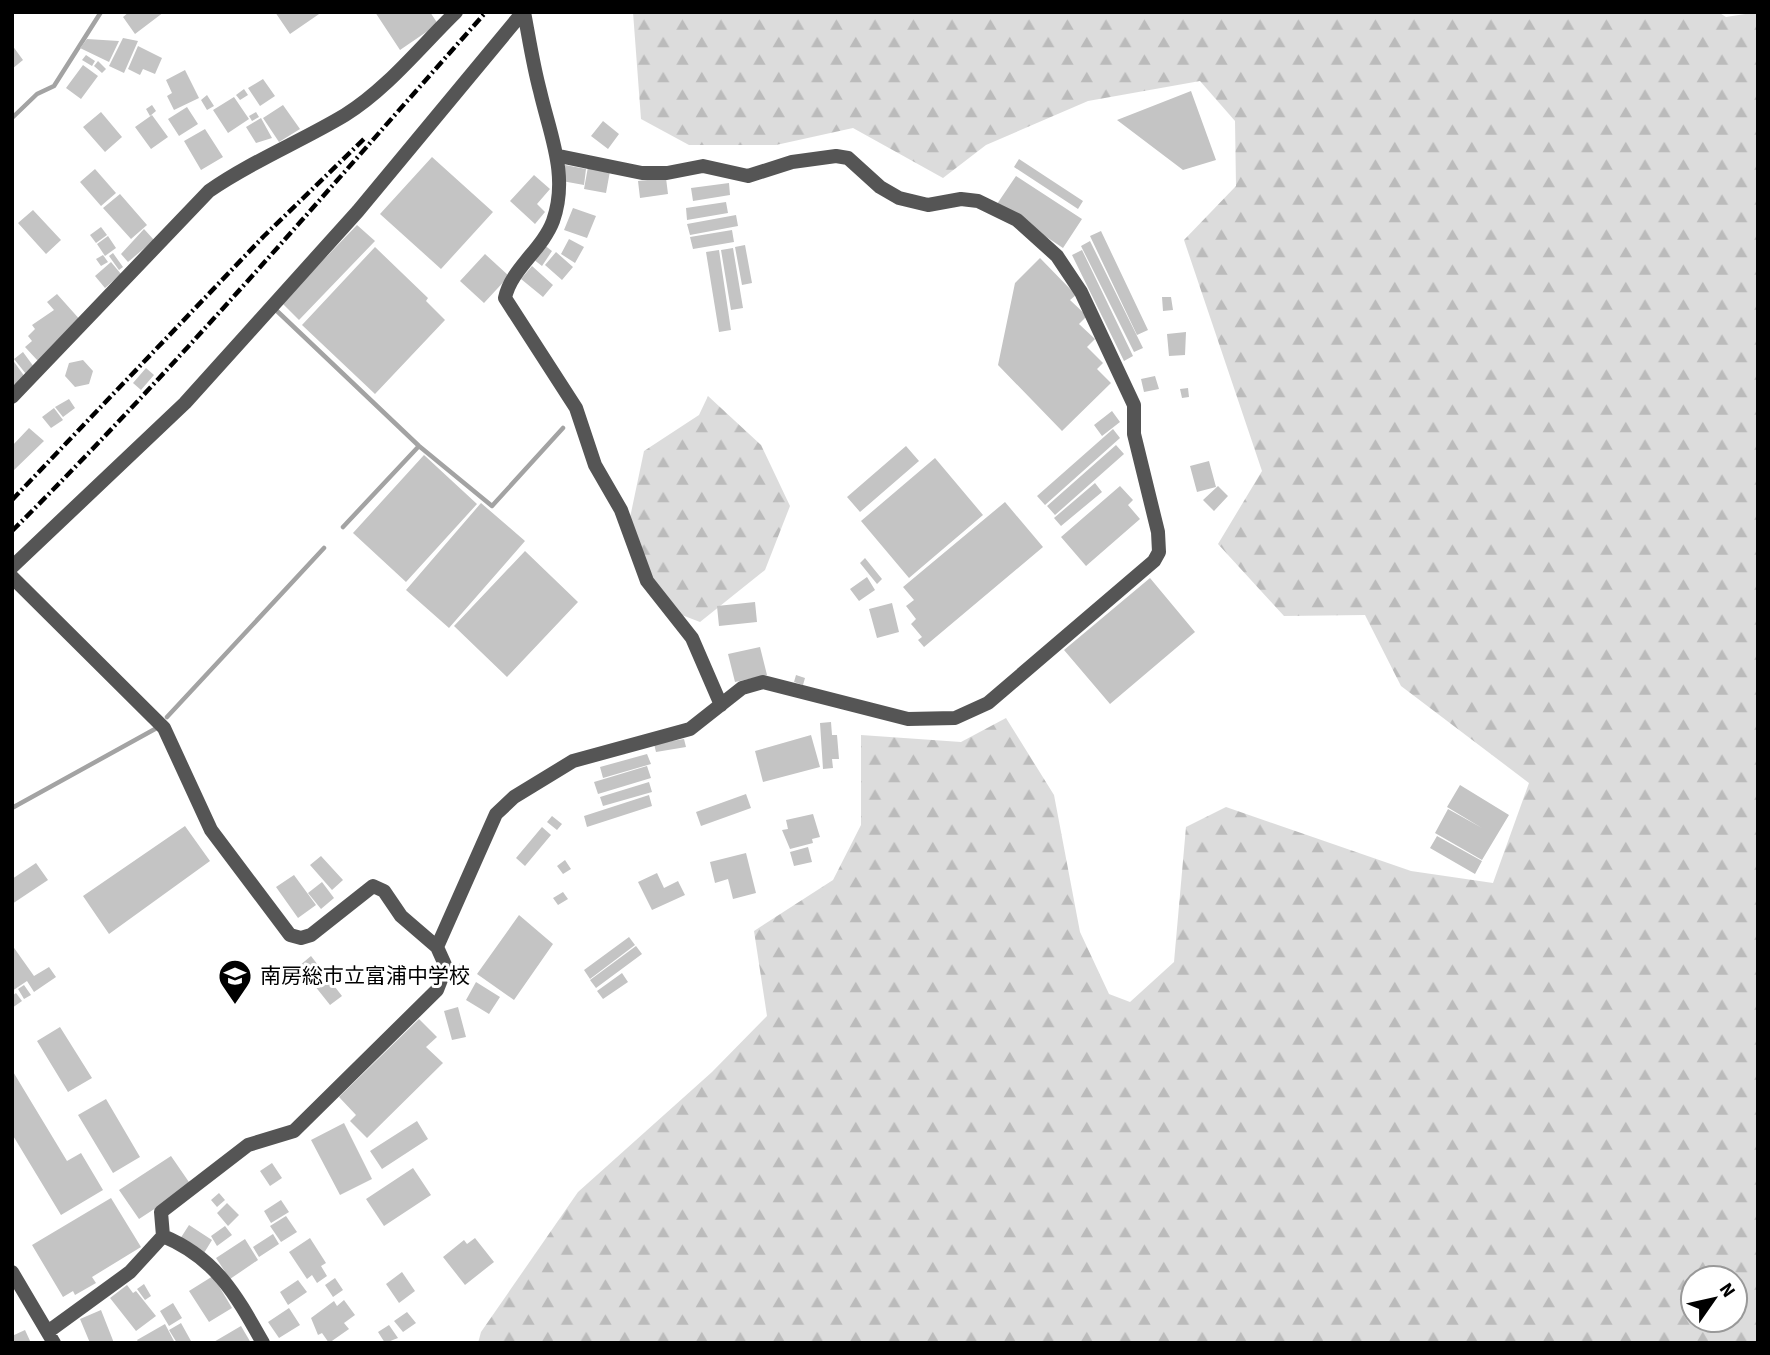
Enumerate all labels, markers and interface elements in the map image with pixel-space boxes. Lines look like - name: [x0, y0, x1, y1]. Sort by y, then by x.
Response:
- school or university icon: 南房総市立富浦中学校: [216, 957, 254, 1006]
- place label: 南房総市立富浦中学校: [260, 961, 470, 991]
- north arrow: [1679, 1264, 1749, 1334]
- text: N: [1712, 1278, 1742, 1303]

